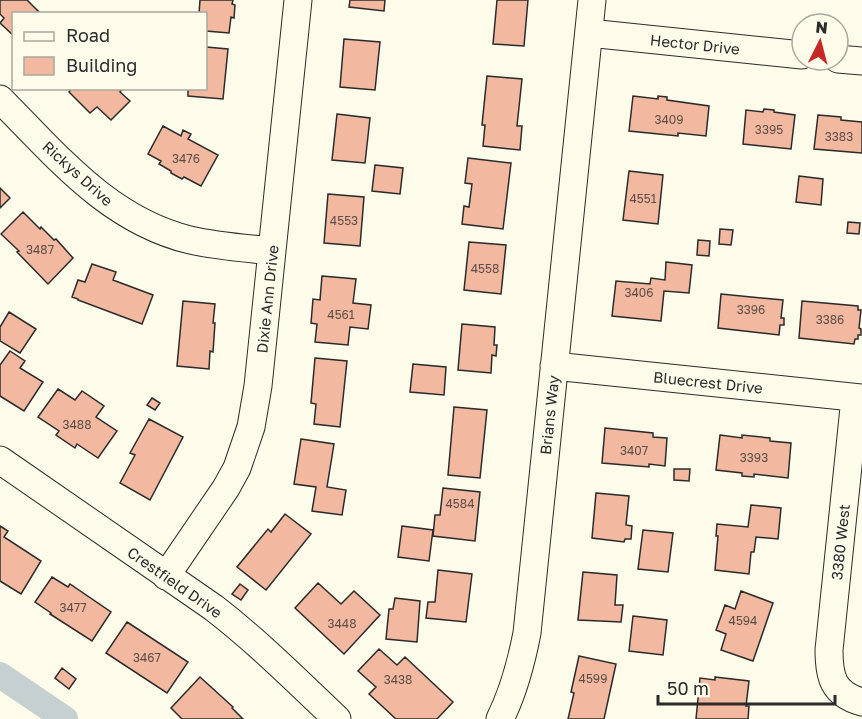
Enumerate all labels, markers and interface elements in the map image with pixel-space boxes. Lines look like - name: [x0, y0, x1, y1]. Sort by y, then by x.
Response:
- legend: [12, 12, 207, 90]
- north arrow: [790, 12, 850, 72]
- text: N: [814, 17, 829, 38]
- text: Road: [66, 24, 110, 46]
- street label: Hector Drive: [649, 30, 741, 58]
- text: Building: [66, 54, 137, 76]
- house number: 3409: [654, 112, 684, 127]
- house number: 3395: [755, 122, 783, 137]
- house number: 3383: [825, 129, 853, 144]
- street label: Rickys Drive: [39, 137, 117, 209]
- house number: 3476: [172, 151, 200, 166]
- house number: 4551: [629, 191, 657, 206]
- house number: 4553: [330, 213, 358, 228]
- house number: 3487: [26, 242, 54, 257]
- street label: Dixie Ann Drive: [252, 244, 282, 354]
- house number: 4558: [471, 261, 499, 276]
- house number: 3406: [624, 285, 654, 300]
- house number: 3396: [737, 302, 765, 317]
- house number: 4561: [327, 307, 355, 322]
- house number: 3386: [816, 312, 844, 327]
- street label: Bluecrest Drive: [652, 367, 764, 397]
- street label: Brians Way: [536, 374, 562, 456]
- house number: 3488: [63, 417, 91, 432]
- house number: 3407: [620, 443, 648, 458]
- house number: 3393: [740, 450, 768, 465]
- house number: 4584: [446, 496, 474, 511]
- street label: 3380 West: [827, 503, 853, 581]
- street label: Crestfield Drive: [124, 543, 226, 622]
- house number: 3477: [59, 600, 87, 615]
- house number: 4594: [729, 613, 757, 628]
- house number: 3448: [328, 616, 356, 631]
- house number: 3467: [133, 650, 161, 665]
- scale bar: [658, 668, 835, 706]
- house number: 4599: [579, 671, 607, 686]
- house number: 3438: [384, 672, 412, 687]
- text: 50 m: [667, 677, 709, 699]

